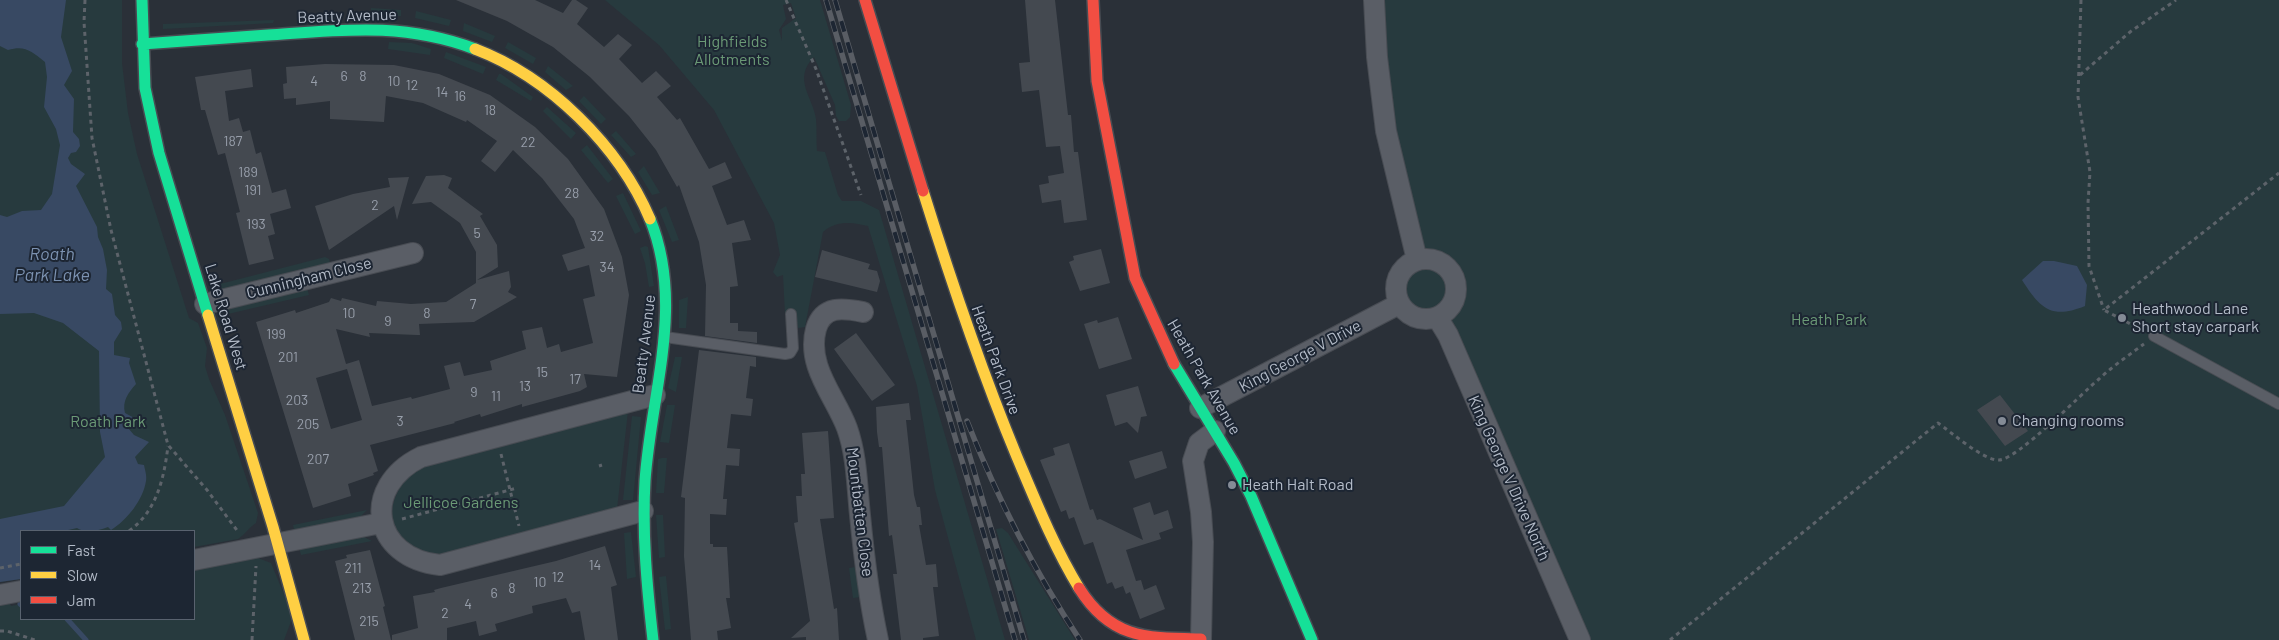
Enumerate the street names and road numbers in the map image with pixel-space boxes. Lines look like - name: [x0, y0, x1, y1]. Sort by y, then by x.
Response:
- street label: Beatty Avenue: [297, 5, 397, 27]
- street label: Cunningham Close: [244, 253, 374, 303]
- street label: Lake Road West: [201, 261, 251, 373]
- street label: Beatty Avenue: [628, 293, 660, 395]
- street label: Heath Park Drive: [967, 303, 1025, 417]
- street label: Heath Park Avenue: [1163, 316, 1245, 438]
- street label: King George V Drive: [1236, 316, 1364, 396]
- street label: King George V Drive North: [1464, 392, 1554, 564]
- street label: Mountbatten Close: [843, 446, 877, 578]

